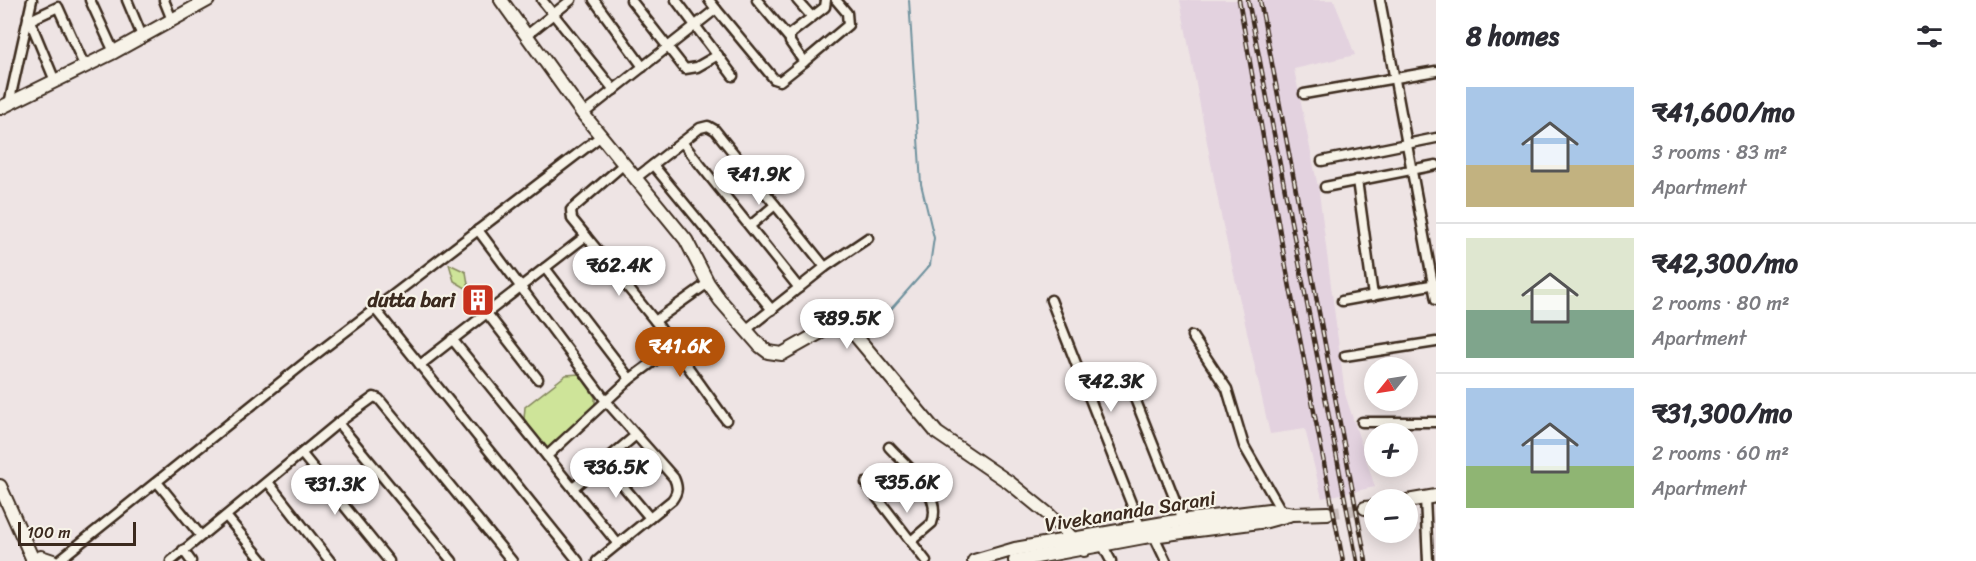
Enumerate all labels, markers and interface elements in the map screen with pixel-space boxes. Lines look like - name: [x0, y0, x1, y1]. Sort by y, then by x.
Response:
- text: 8 homes: [1466, 13, 1559, 59]
- icon: filters: [1913, 20, 1946, 53]
- text: ₹41,600/mo: [1652, 89, 1795, 135]
- icon: home: [1514, 111, 1586, 183]
- text: 3 rooms · 83 m²: [1652, 135, 1787, 170]
- pin: ₹41.9K: [710, 155, 808, 206]
- text: ₹41.9K: [728, 157, 790, 192]
- text: Apartment: [1652, 170, 1746, 205]
- text: ₹42,300/mo: [1652, 240, 1798, 286]
- pin: ₹62.4K: [570, 246, 668, 297]
- text: ₹62.4K: [587, 248, 651, 283]
- icon: home: [1514, 262, 1586, 334]
- building icon: dutta bari: [460, 282, 496, 318]
- place label: dutta bari: [368, 283, 456, 318]
- text: 2 rooms · 80 m²: [1652, 286, 1790, 321]
- pin: ₹89.5K: [798, 299, 896, 350]
- text: ₹89.5K: [814, 301, 880, 336]
- text: Apartment: [1652, 321, 1746, 356]
- pin: ₹41.6K: [631, 327, 729, 378]
- text: ₹41.6K: [649, 329, 711, 364]
- north arrow: [1364, 357, 1418, 411]
- map controls: [1364, 357, 1418, 543]
- pin: ₹42.3K: [1062, 362, 1160, 413]
- text: ₹42.3K: [1079, 364, 1143, 399]
- text: ₹31,300/mo: [1652, 390, 1792, 436]
- icon: home: [1514, 412, 1586, 484]
- button: +: [1364, 423, 1418, 477]
- text: 2 rooms · 60 m²: [1652, 436, 1789, 471]
- pin: ₹36.5K: [567, 448, 665, 499]
- text: ₹36.5K: [584, 450, 648, 485]
- pin: ₹35.6K: [858, 463, 956, 514]
- pin: ₹31.3K: [286, 465, 384, 516]
- text: ₹35.6K: [875, 465, 939, 500]
- text: ₹31.3K: [305, 467, 365, 502]
- text: Apartment: [1652, 471, 1746, 506]
- street label: Vivekananda Sarani: [1042, 481, 1219, 542]
- button: −: [1364, 489, 1418, 543]
- text: 100 m: [27, 518, 71, 547]
- scale bar: [18, 519, 136, 546]

